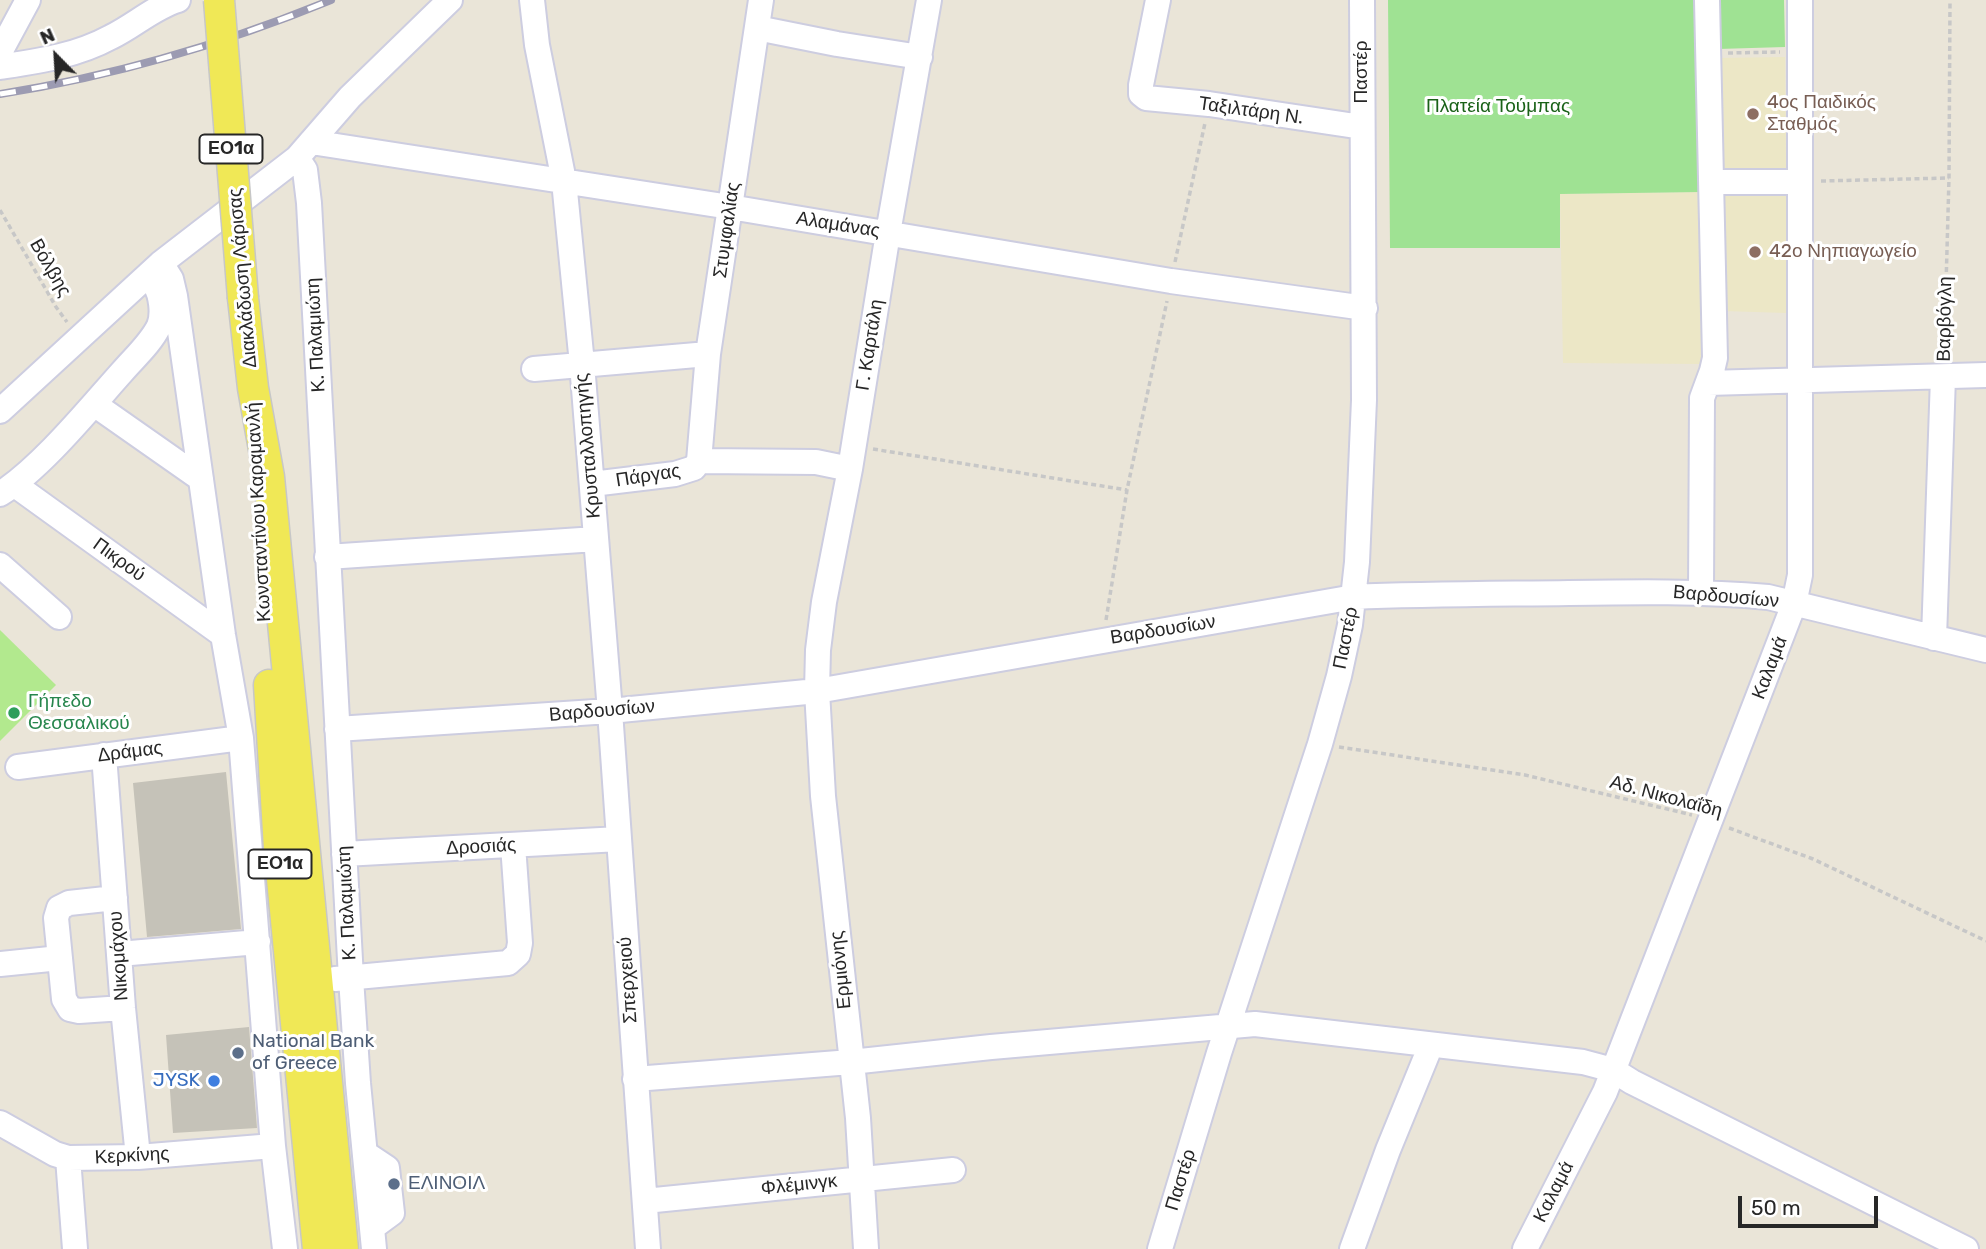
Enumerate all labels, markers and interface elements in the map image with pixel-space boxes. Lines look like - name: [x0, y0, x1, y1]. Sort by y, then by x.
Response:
- north arrow: [21, 21, 91, 91]
- text: N: [36, 23, 58, 50]
- street label: Παστέρ: [1351, 40, 1373, 104]
- street label: Ταξιλτάρη Ν.: [1197, 92, 1305, 130]
- place label: 4ος Παιδικός Σταθμός: [1767, 92, 1876, 136]
- park label: Πλατεία Τούμπας: [1426, 96, 1570, 118]
- marker: 4ος Παιδικός Σταθμός: [1745, 106, 1761, 122]
- road number: ΕΟ1α: [200, 134, 262, 164]
- street label: Στυμφαλίας: [709, 180, 745, 280]
- street label: Διακλάδωση Λάρισας: [224, 187, 262, 369]
- street label: Αλαμάνας: [795, 207, 881, 243]
- street label: Βόλβης: [24, 235, 76, 301]
- place label: 42ο Νηπιαγωγείο: [1769, 241, 1917, 263]
- marker: 42ο Νηπιαγωγείο: [1747, 244, 1763, 260]
- street label: Βαρβόγλη: [1933, 276, 1957, 362]
- street label: Κ. Παλαμιώτη: [302, 277, 330, 393]
- street label: Γ. Καρτάλη: [852, 298, 888, 392]
- street label: Κρυσταλλοπηγής: [570, 372, 606, 520]
- street label: Κωνσταντίνου Καραμανλή: [242, 402, 276, 622]
- street label: Πάργας: [614, 460, 682, 492]
- street label: Πικρού: [88, 533, 150, 587]
- street label: Βαρδουσίων: [1672, 581, 1780, 613]
- street label: Παστέρ: [1329, 605, 1363, 671]
- street label: Βαρδουσίων: [1109, 610, 1217, 650]
- street label: Καλαμά: [1748, 633, 1792, 703]
- place label: Γήπεδο Θεσσαλικού: [28, 691, 130, 735]
- street label: Βαρδουσίων: [548, 695, 656, 727]
- marker: Γήπεδο Θεσσαλικού: [6, 705, 22, 721]
- street label: Δράμας: [96, 737, 164, 767]
- street label: Αδ. Νικολαΐδη: [1607, 771, 1725, 823]
- street label: Δροσιάς: [445, 834, 517, 860]
- street label: Κ. Παλαμιώτη: [333, 845, 361, 961]
- road number: ΕΟ1α: [248, 850, 312, 878]
- street label: Νικομάχου: [104, 910, 134, 1002]
- street label: Ερμιόνης: [826, 930, 856, 1010]
- street label: Σπερχειού: [614, 936, 642, 1024]
- place label: National Bank of Greece: [252, 1031, 374, 1075]
- marker: National Bank of Greece: [230, 1045, 246, 1061]
- place label: JYSK: [153, 1070, 200, 1092]
- marker: JYSK: [206, 1073, 222, 1089]
- street label: Κερκίνης: [94, 1143, 170, 1169]
- street label: Παστέρ: [1161, 1146, 1201, 1214]
- street label: Καλαμά: [1529, 1158, 1579, 1226]
- street label: Φλέμινγκ: [760, 1170, 838, 1200]
- place label: ΕΛΙΝΟΙΛ: [408, 1173, 485, 1195]
- marker: ΕΛΙΝΟΙΛ: [386, 1176, 402, 1192]
- scale bar: [1741, 1182, 1881, 1226]
- text: 50 m: [1751, 1195, 1801, 1220]

